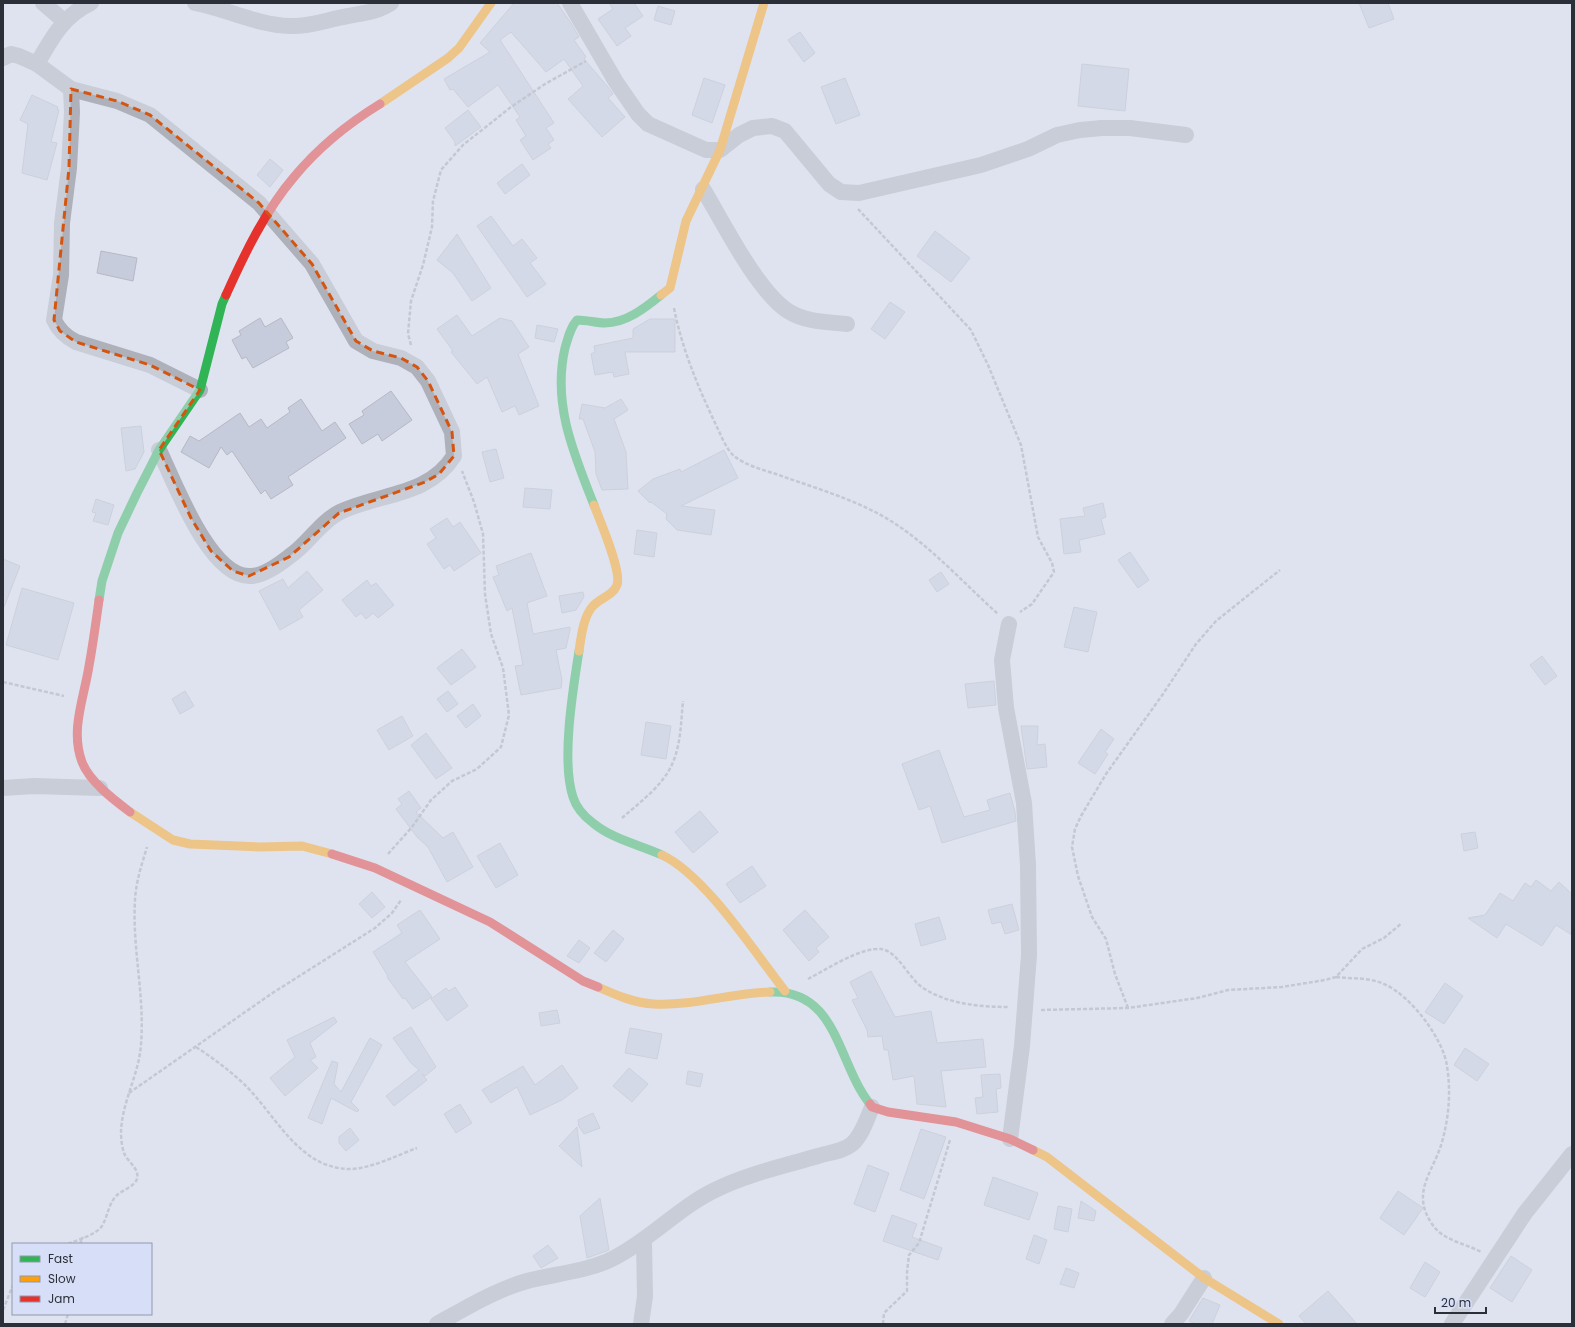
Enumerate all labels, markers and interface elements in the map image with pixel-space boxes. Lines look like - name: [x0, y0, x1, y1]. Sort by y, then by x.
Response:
- legend: [12, 1243, 152, 1315]
- text: Fast: [48, 1250, 73, 1267]
- text: Slow: [48, 1270, 76, 1287]
- scale bar: [1435, 1289, 1486, 1315]
- text: Jam: [48, 1290, 75, 1307]
- text: 20 m: [1441, 1294, 1471, 1311]

